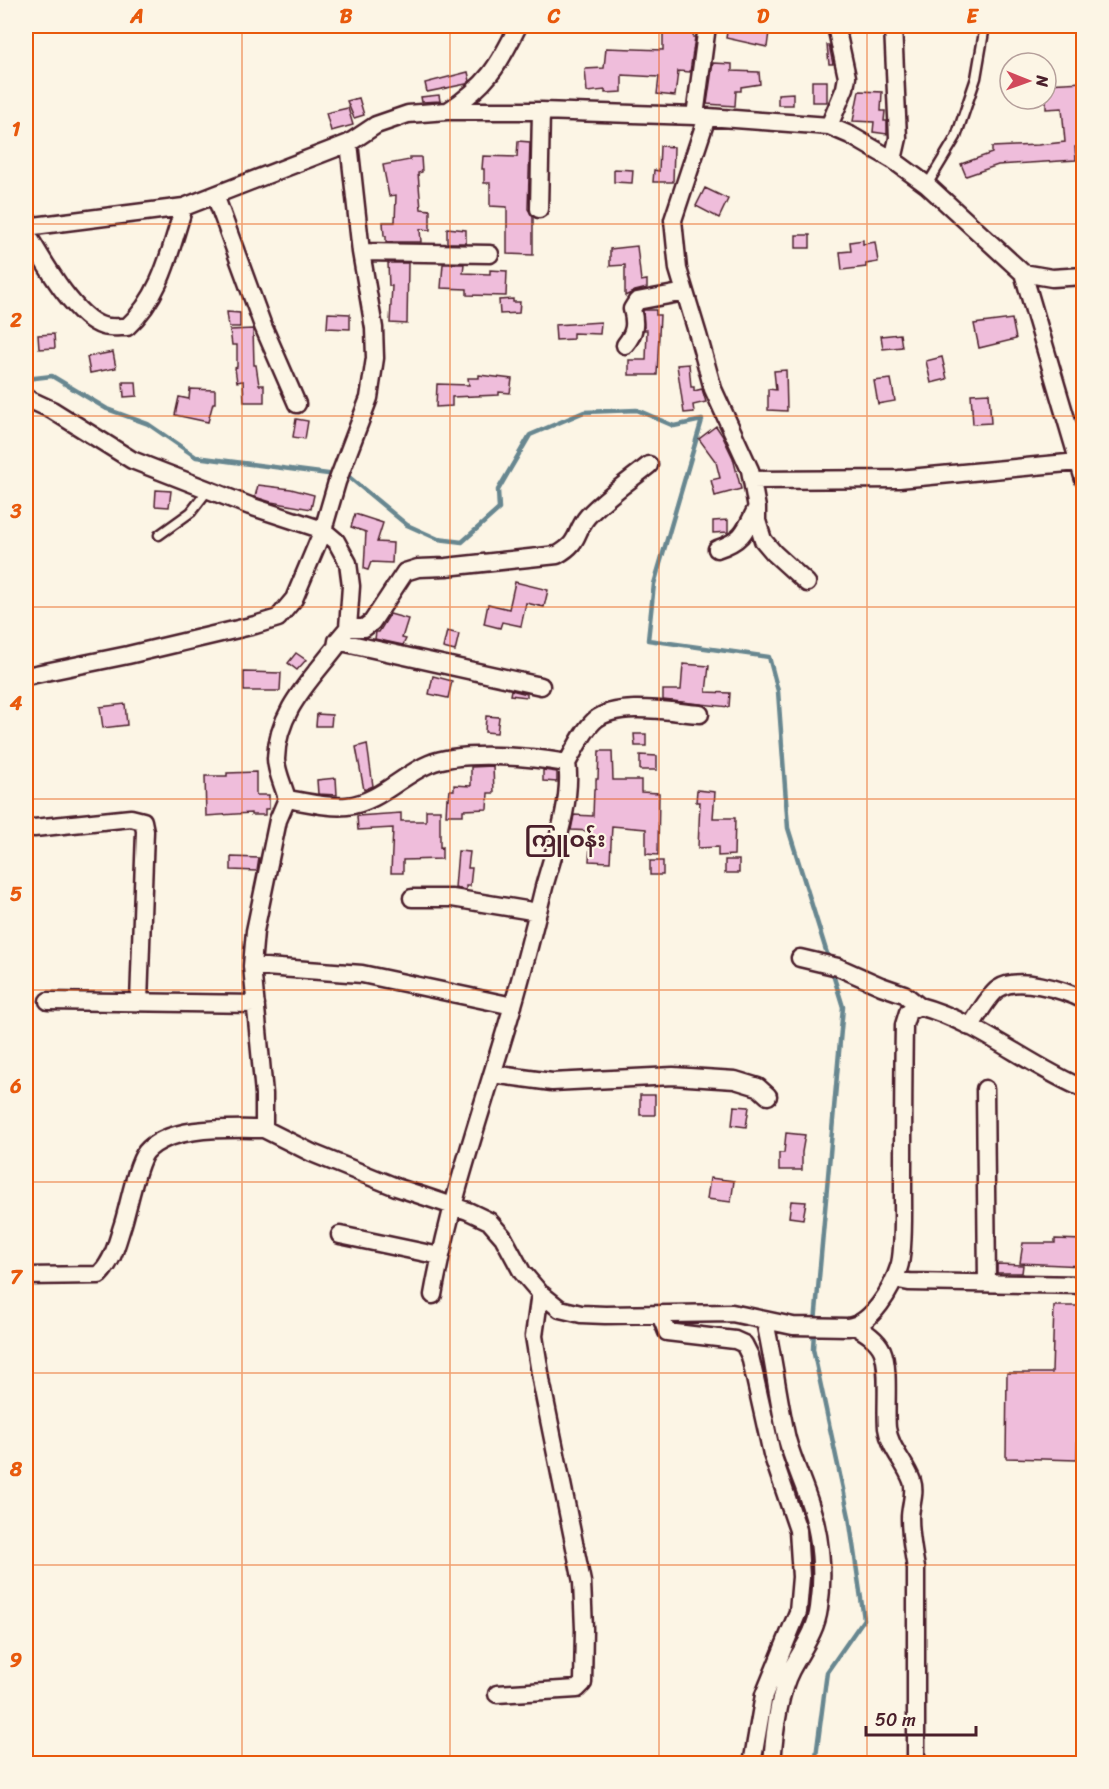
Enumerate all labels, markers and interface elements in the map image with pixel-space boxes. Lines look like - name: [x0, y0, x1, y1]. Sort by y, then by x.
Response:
- text: A: [129, 0, 144, 34]
- text: B: [340, 0, 353, 34]
- text: C: [547, 0, 561, 34]
- text: D: [757, 0, 770, 34]
- text: E: [966, 0, 979, 34]
- north arrow: [998, 51, 1058, 111]
- text: N: [1028, 74, 1057, 88]
- text: 1: [12, 112, 21, 147]
- text: 2: [9, 303, 22, 338]
- text: 3: [10, 494, 22, 529]
- text: 4: [9, 686, 23, 721]
- district label: ကြူဝန်း: [524, 820, 606, 859]
- text: 5: [10, 877, 22, 912]
- text: 6: [9, 1069, 22, 1104]
- text: 7: [10, 1260, 23, 1295]
- text: 8: [9, 1452, 23, 1487]
- text: 9: [10, 1643, 22, 1678]
- scale bar: [866, 1699, 976, 1737]
- text: 50 m: [875, 1704, 916, 1736]

